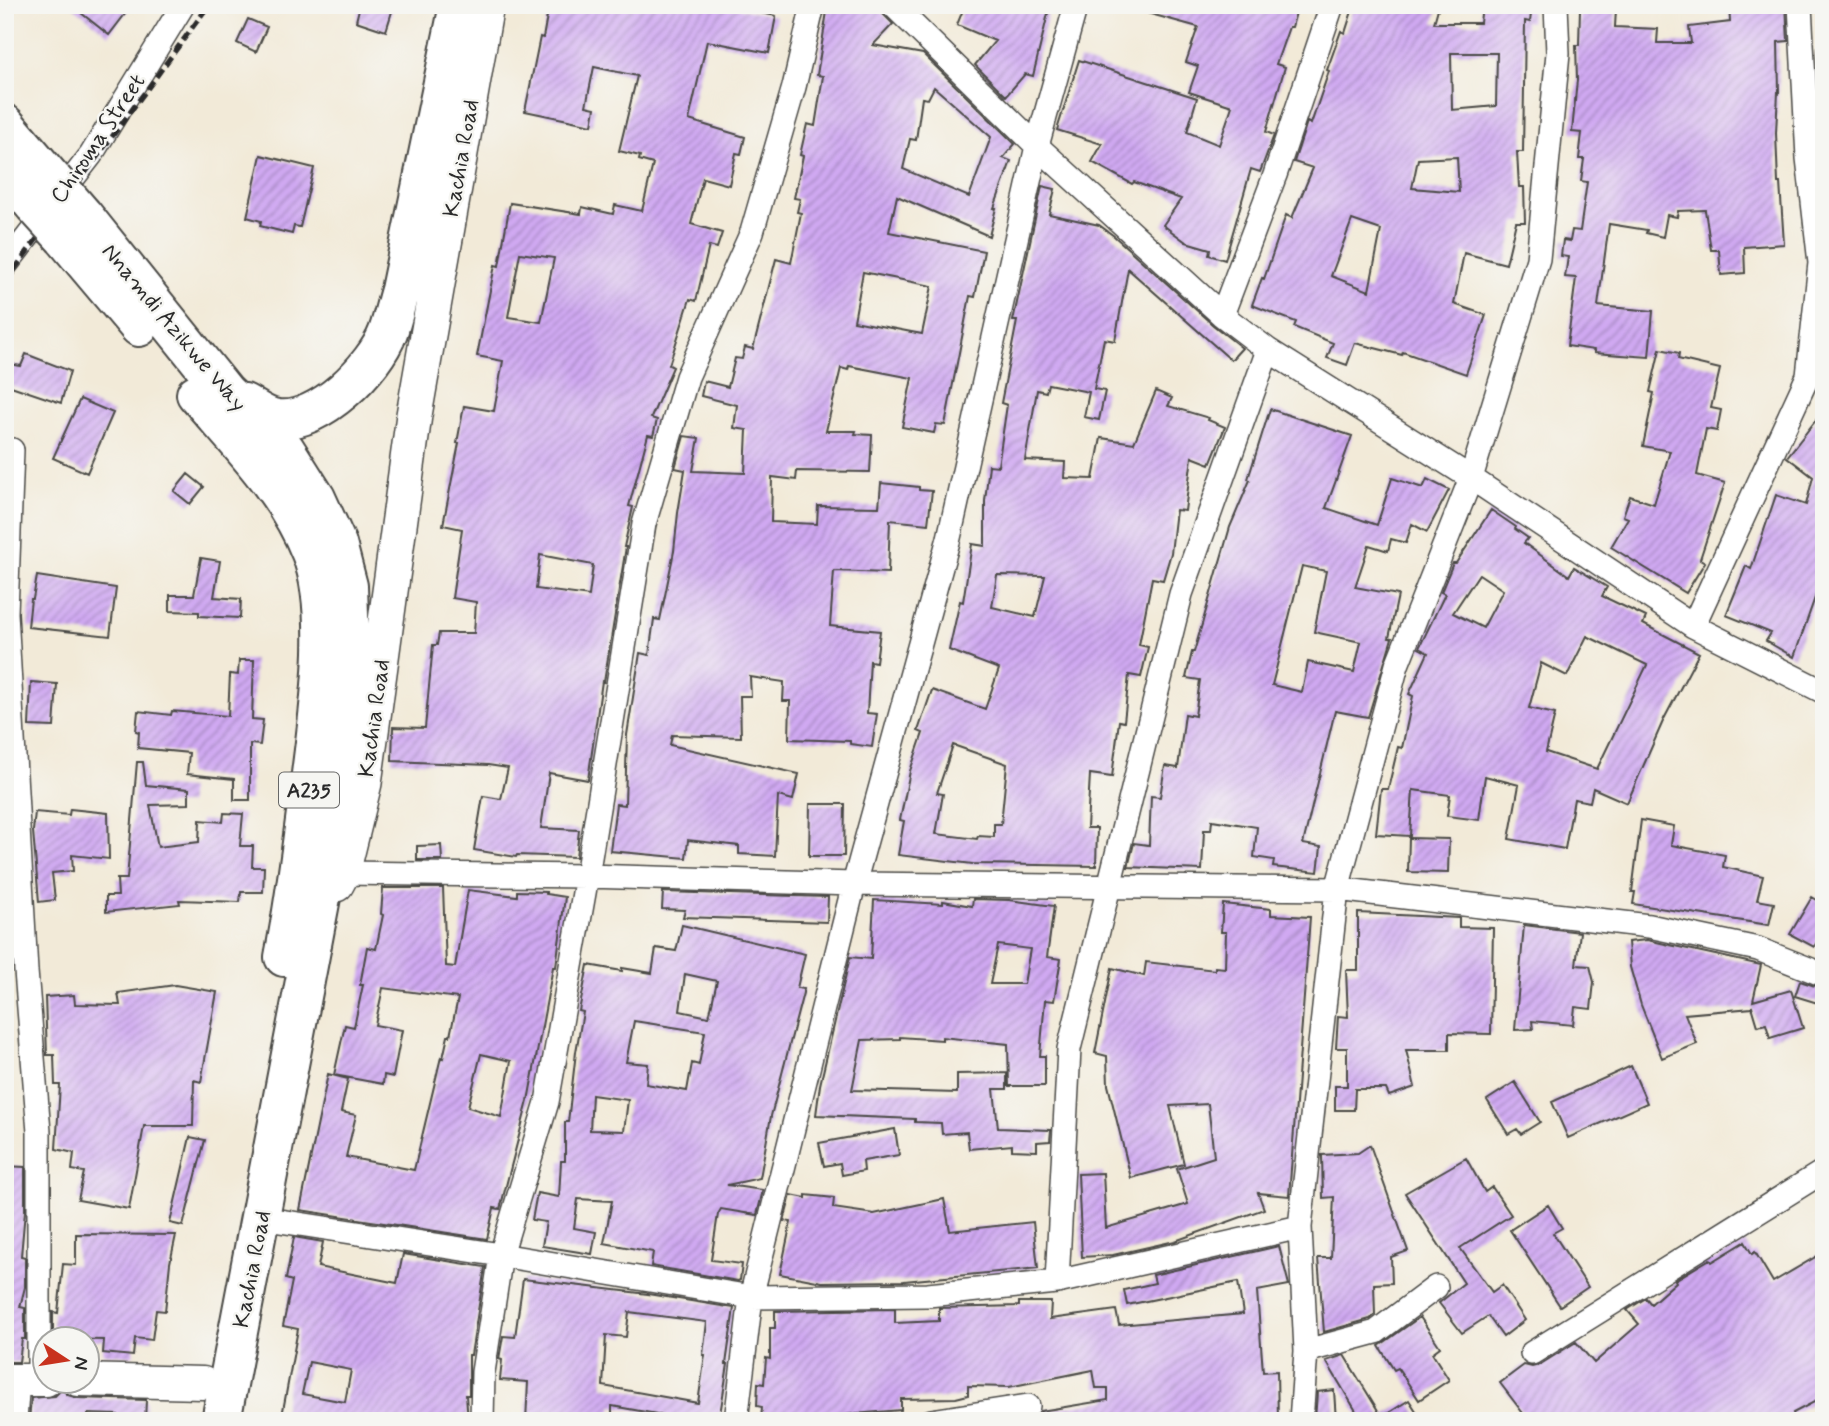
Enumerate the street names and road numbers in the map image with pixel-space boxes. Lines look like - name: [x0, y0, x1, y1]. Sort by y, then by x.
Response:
- street label: Chiroma Street: [44, 68, 153, 210]
- street label: Kachia Road: [437, 97, 487, 220]
- street label: Nnamdi Azikwe Way: [94, 238, 253, 419]
- street label: Kachia Road: [352, 657, 398, 779]
- road number: A235: [279, 772, 339, 808]
- street label: Kachia Road: [227, 1208, 279, 1331]

